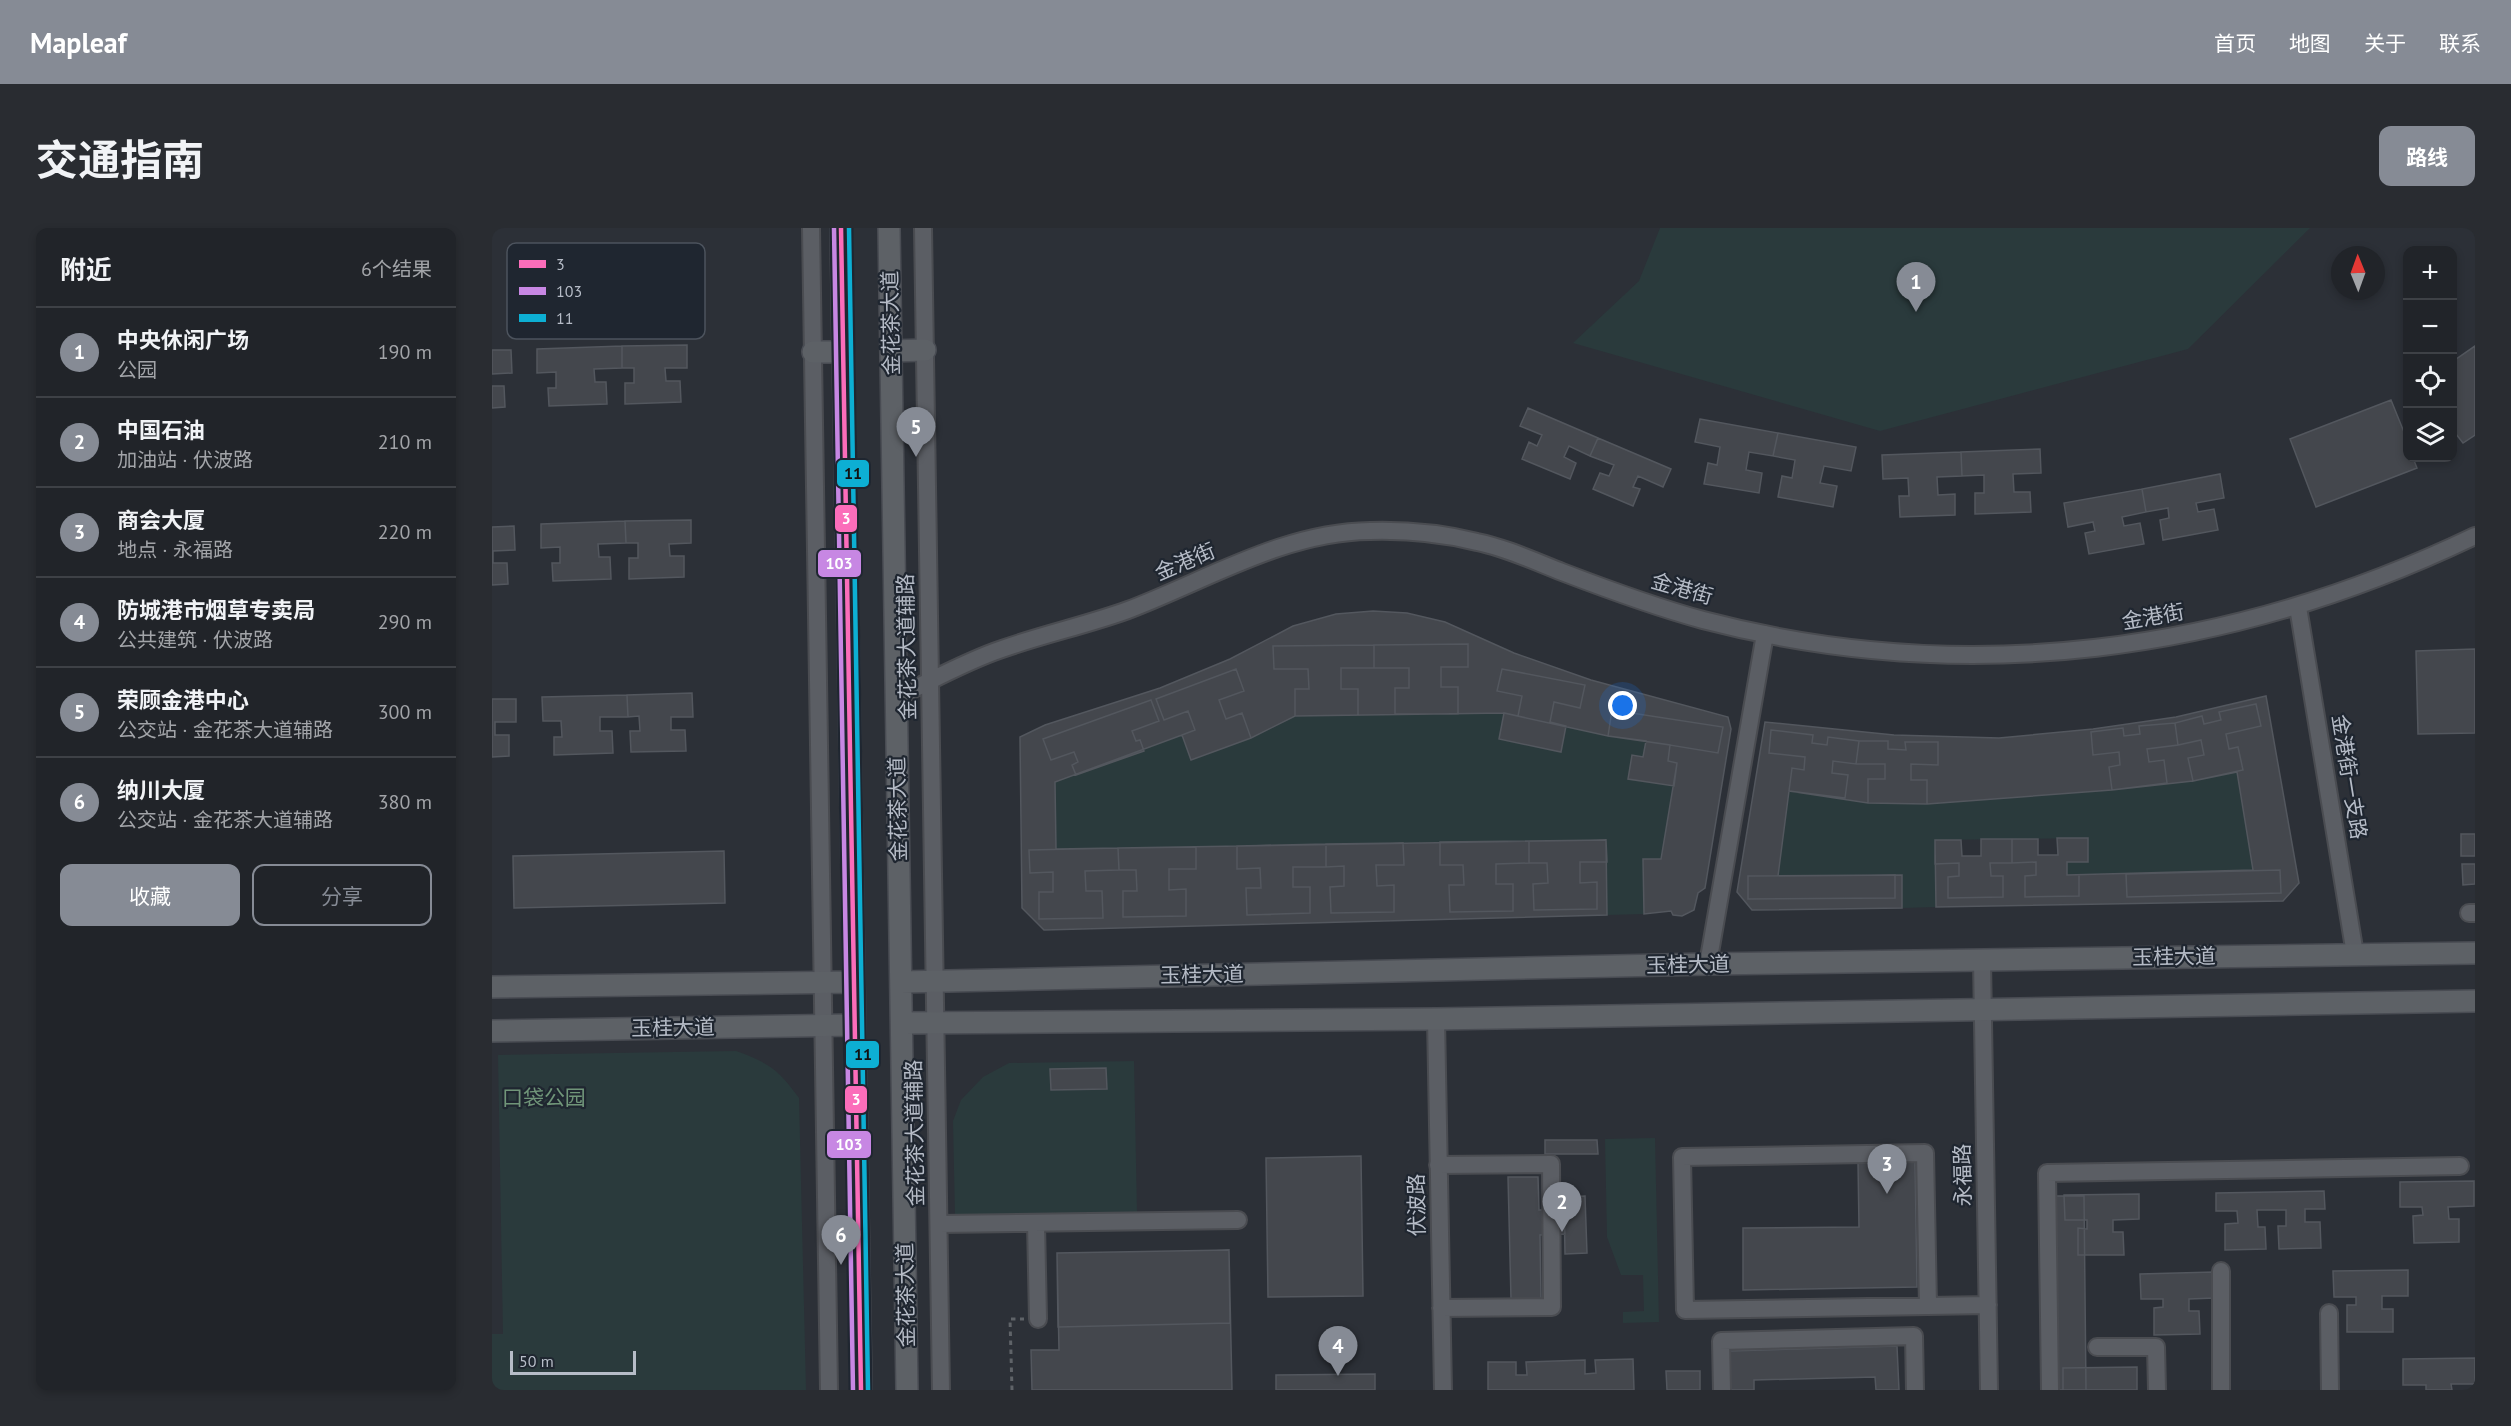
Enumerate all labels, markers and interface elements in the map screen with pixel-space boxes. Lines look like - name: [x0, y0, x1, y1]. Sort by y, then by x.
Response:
- text: Mapleaf: [30, 24, 127, 61]
- text: 首页: [2214, 30, 2256, 57]
- text: 地图: [2289, 30, 2331, 57]
- text: 关于: [2364, 30, 2406, 57]
- text: 联系: [2439, 30, 2481, 57]
- button: 路线: [2379, 126, 2475, 186]
- text: 交通指南: [36, 132, 204, 187]
- legend: [507, 243, 705, 339]
- north arrow: [2331, 246, 2385, 300]
- map controls: [2403, 246, 2457, 462]
- button: +: [2403, 246, 2457, 300]
- text: 附近: [60, 253, 112, 286]
- text: 3: [556, 254, 565, 274]
- text: 6个结果: [361, 256, 432, 282]
- pin: 1: [1896, 262, 1936, 312]
- street label: 金花茶大道: [876, 270, 905, 376]
- text: 103: [556, 281, 582, 301]
- button: −: [2403, 300, 2457, 354]
- text: 11: [556, 308, 573, 328]
- text: 中央休闲广场: [117, 326, 249, 354]
- text: 1: [74, 339, 85, 365]
- text: 190 m: [378, 339, 432, 365]
- button: locate: [2403, 354, 2457, 408]
- text: 公园: [117, 357, 157, 383]
- pin: 5: [896, 408, 936, 457]
- button: layers: [2403, 408, 2457, 462]
- text: 中国石油: [117, 416, 205, 444]
- text: 2: [74, 429, 85, 455]
- text: 210 m: [378, 429, 432, 455]
- text: 加油站 · 伏波路: [117, 447, 253, 473]
- line badge: 11: [836, 459, 870, 488]
- text: 11: [844, 463, 862, 483]
- line badge: 3: [834, 504, 858, 533]
- text: 商会大厦: [117, 506, 205, 534]
- text: 3: [841, 508, 851, 528]
- text: 3: [74, 519, 85, 545]
- text: 220 m: [378, 519, 432, 545]
- text: 地点 · 永福路: [117, 537, 233, 563]
- street label: 金港街: [1151, 537, 1219, 586]
- line badge: 103: [817, 549, 862, 578]
- text: 103: [825, 553, 853, 573]
- street label: 金港街: [1648, 567, 1716, 610]
- street label: 金花茶大道辅路: [892, 573, 921, 721]
- text: 防城港市烟草专卖局: [117, 596, 315, 624]
- street label: 金港街: [2120, 598, 2186, 635]
- text: 4: [74, 609, 85, 635]
- text: 290 m: [378, 609, 432, 635]
- text: 公共建筑 · 伏波路: [117, 627, 273, 653]
- text: 荣顾金港中心: [117, 686, 249, 714]
- your location: [1608, 691, 1637, 720]
- text: 5: [74, 699, 85, 725]
- text: 300 m: [378, 699, 432, 725]
- street label: 金港街一支路: [2326, 713, 2373, 841]
- text: 公交站 · 金花茶大道辅路: [117, 717, 333, 743]
- street label: 金花茶大道: [883, 756, 912, 862]
- text: 纳川大厦: [117, 776, 205, 804]
- text: 6: [74, 789, 85, 815]
- text: 380 m: [378, 789, 432, 815]
- text: 公交站 · 金花茶大道辅路: [117, 807, 333, 833]
- button: 收藏: [60, 864, 240, 926]
- button: 分享: [252, 864, 432, 926]
- street label: 玉桂大道: [2132, 942, 2216, 971]
- street label: 玉桂大道: [1646, 950, 1730, 979]
- street label: 玉桂大道: [1160, 960, 1244, 989]
- street label: 玉桂大道: [631, 1013, 715, 1042]
- line badge: 11: [845, 1040, 880, 1069]
- text: 11: [854, 1044, 872, 1064]
- street label: 金花茶大道辅路: [900, 1059, 929, 1207]
- park label: 口袋公园: [502, 1084, 586, 1111]
- line badge: 3: [844, 1085, 868, 1114]
- text: 3: [851, 1089, 861, 1109]
- line badge: 103: [826, 1130, 872, 1159]
- text: 103: [835, 1134, 863, 1154]
- street label: 永福路: [1948, 1143, 1977, 1207]
- pin: 3: [1868, 1144, 1906, 1194]
- street label: 伏波路: [1402, 1173, 1431, 1237]
- pin: 2: [1542, 1182, 1582, 1232]
- pin: 6: [822, 1216, 860, 1265]
- street label: 金花茶大道: [891, 1242, 920, 1348]
- pin: 4: [1318, 1326, 1358, 1376]
- scale bar: [510, 1348, 636, 1376]
- text: 50 m: [519, 1351, 554, 1371]

